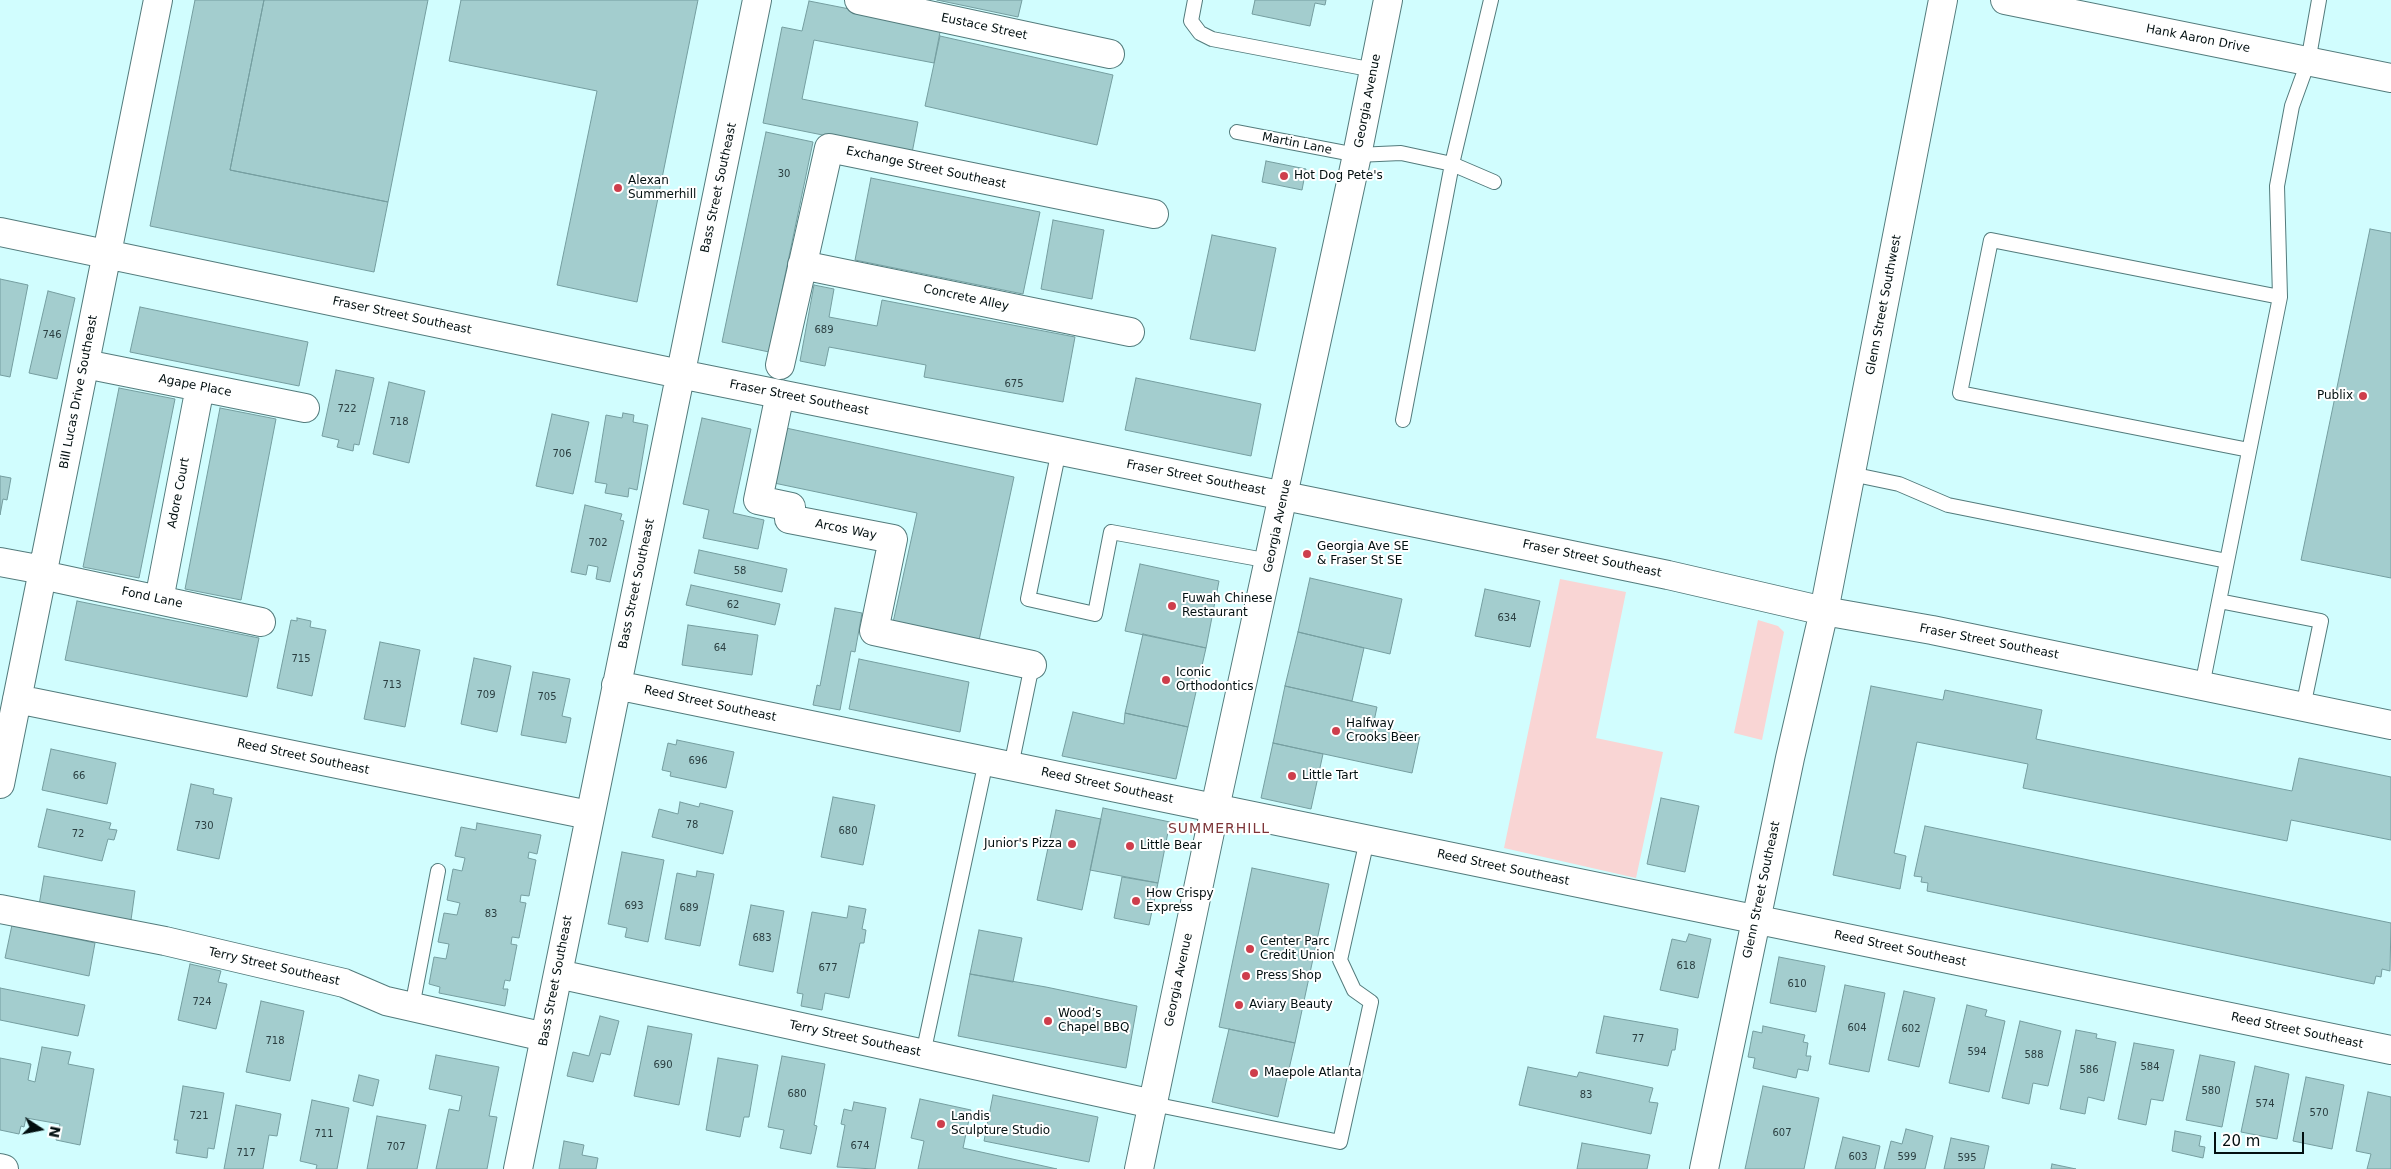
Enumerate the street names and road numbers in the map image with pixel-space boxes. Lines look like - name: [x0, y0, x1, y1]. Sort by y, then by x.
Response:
- street label: Eustace Street: [940, 11, 1028, 43]
- street label: Hank Aaron Drive: [2145, 22, 2251, 56]
- street label: Georgia Avenue: [1352, 53, 1384, 149]
- street label: Bass Street Southeast: [698, 122, 740, 254]
- street label: Martin Lane: [1261, 130, 1333, 158]
- street label: Exchange Street Southeast: [845, 144, 1007, 192]
- street label: Glenn Street Southwest: [1863, 234, 1905, 376]
- street label: Concrete Alley: [922, 282, 1010, 314]
- street label: Fraser Street Southeast: [331, 294, 473, 338]
- street label: Bill Lucas Drive Southeast: [57, 314, 101, 470]
- street label: Agape Place: [157, 372, 233, 400]
- street label: Fraser Street Southeast: [728, 377, 870, 419]
- street label: Adore Court: [165, 456, 193, 530]
- street label: Fraser Street Southeast: [1125, 457, 1267, 499]
- street label: Georgia Avenue: [1261, 478, 1295, 574]
- street label: Arcos Way: [814, 517, 878, 543]
- street label: Bass Street Southeast: [616, 518, 658, 650]
- street label: Fraser Street Southeast: [1521, 537, 1663, 581]
- street label: Fond Lane: [120, 585, 184, 611]
- street label: Fraser Street Southeast: [1918, 621, 2060, 663]
- street label: Reed Street Southeast: [643, 683, 777, 725]
- street label: Reed Street Southeast: [236, 736, 370, 778]
- street label: Reed Street Southeast: [1040, 765, 1174, 807]
- street label: Glenn Street Southeast: [1740, 820, 1784, 960]
- street label: Reed Street Southeast: [1436, 847, 1570, 889]
- street label: Bass Street Southeast: [536, 914, 576, 1048]
- street label: Reed Street Southeast: [1833, 928, 1967, 970]
- street label: Georgia Avenue: [1162, 932, 1196, 1028]
- street label: Terry Street Southeast: [207, 945, 341, 989]
- street label: Reed Street Southeast: [2230, 1010, 2364, 1052]
- street label: Terry Street Southeast: [788, 1018, 922, 1060]

